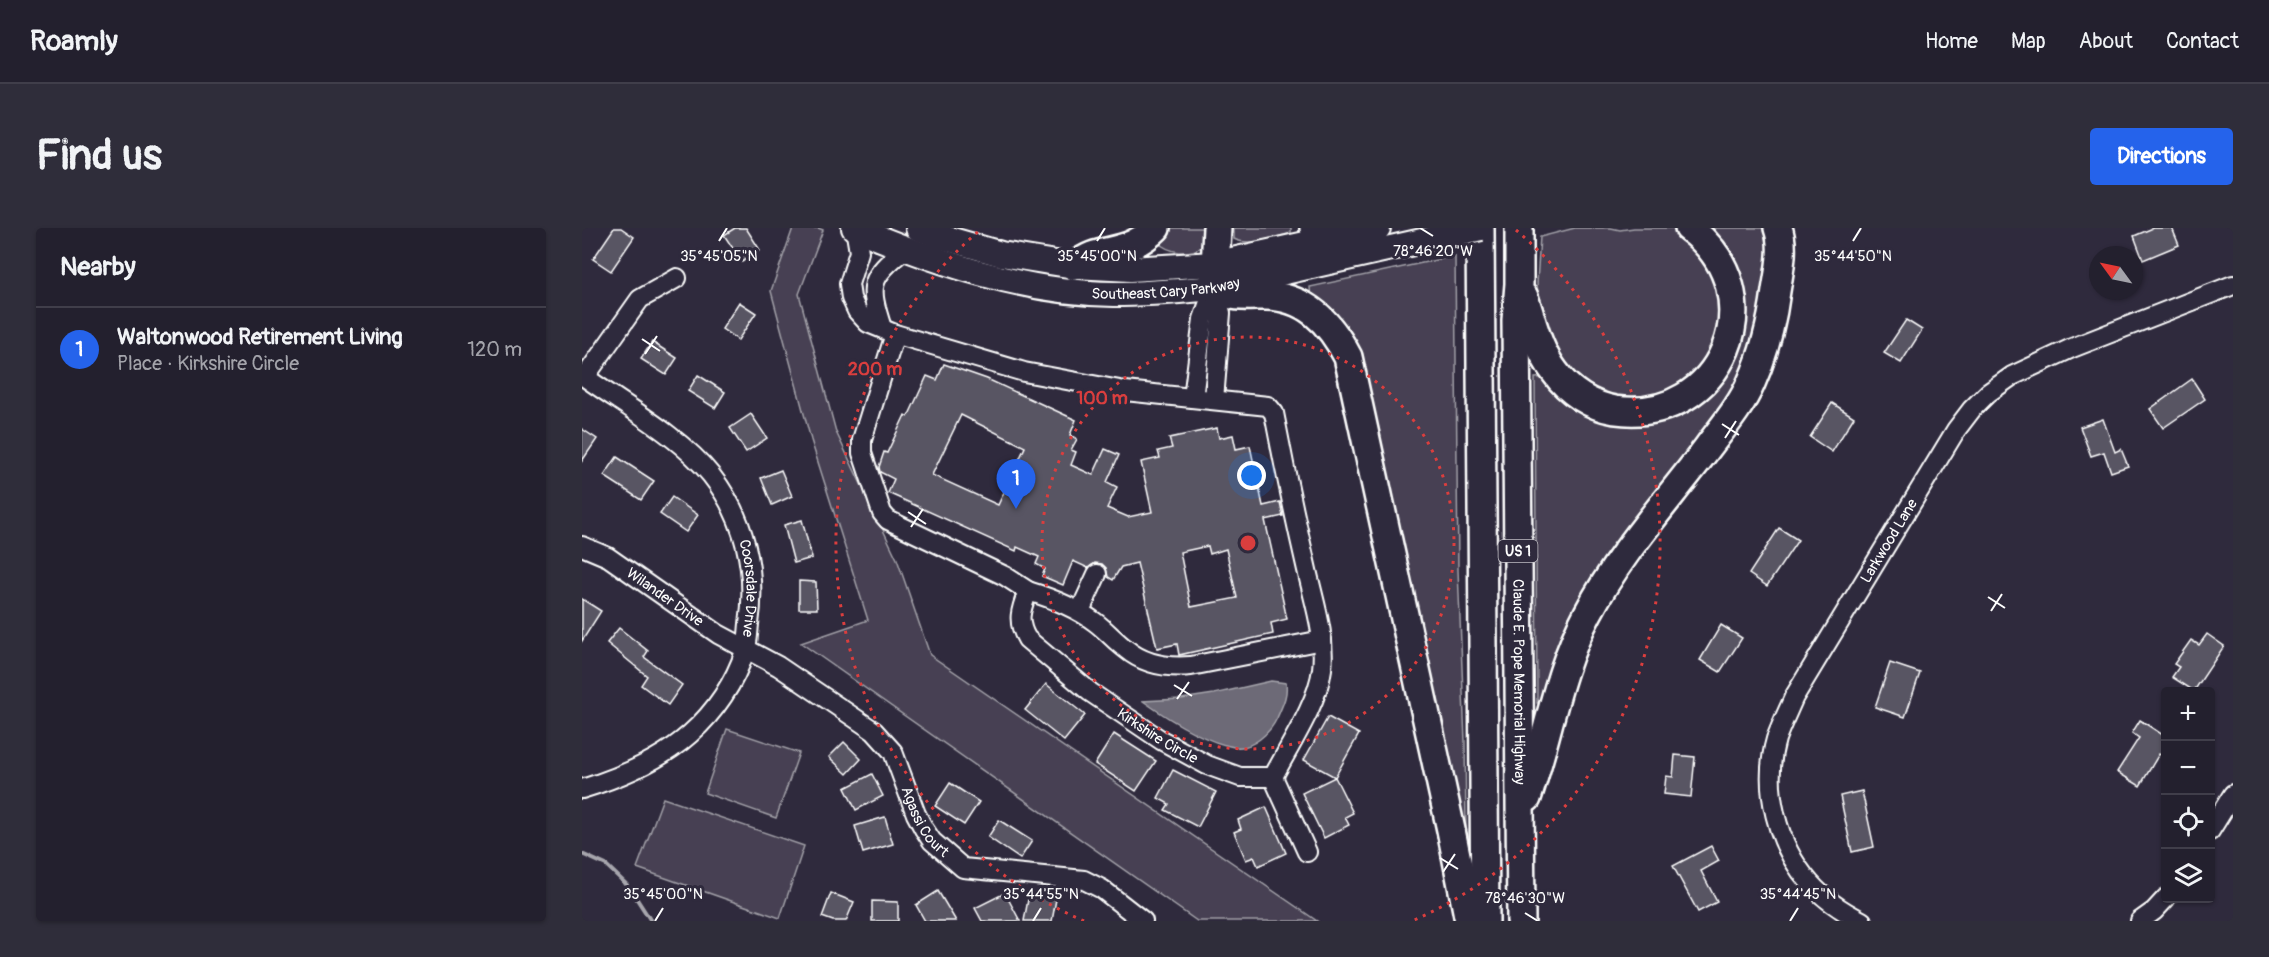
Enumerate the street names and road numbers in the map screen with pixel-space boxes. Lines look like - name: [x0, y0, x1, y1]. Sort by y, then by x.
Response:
- street label: Southeast Cary Parkway: [1091, 273, 1242, 304]
- street label: Larkwood Lane: [1856, 495, 1922, 586]
- street label: Coorsdale Drive: [735, 537, 761, 638]
- road number: US 1: [1498, 540, 1538, 562]
- street label: Wilander Drive: [623, 564, 708, 631]
- street label: Claude E. Pope Memorial Highway: [1509, 579, 1529, 785]
- street label: Kirkshire Circle: [1114, 704, 1202, 768]
- street label: Agassi Court: [897, 784, 954, 862]

